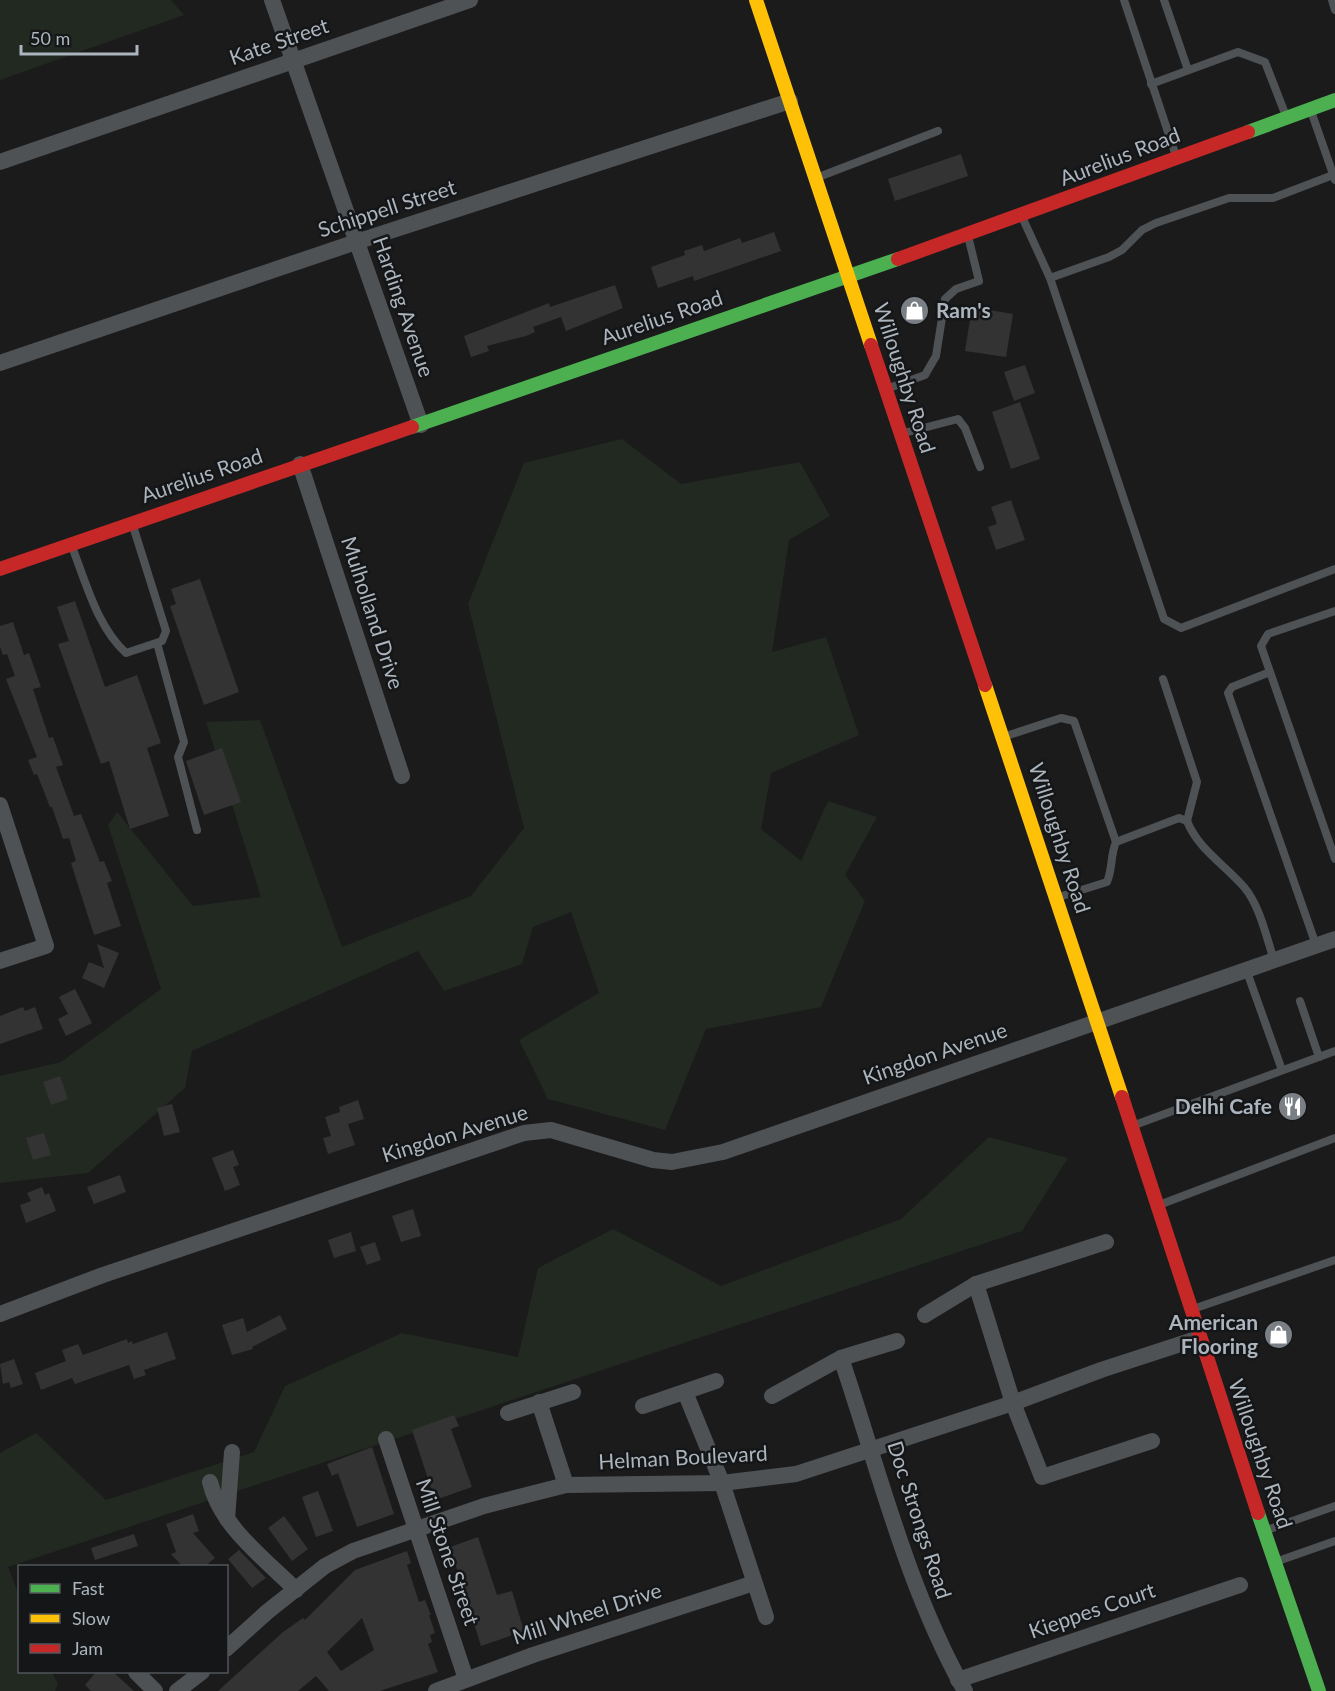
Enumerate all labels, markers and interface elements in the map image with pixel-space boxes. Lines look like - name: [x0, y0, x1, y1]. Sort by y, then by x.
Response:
- street label: Kate Street: [226, 12, 332, 69]
- scale bar: [21, 18, 136, 56]
- text: 50 m: [30, 27, 70, 49]
- street label: Aurelius Road: [1056, 121, 1183, 190]
- street label: Schippell Street: [315, 173, 459, 242]
- street label: Harding Avenue: [369, 233, 440, 380]
- street label: Aurelius Road: [598, 284, 725, 349]
- shop icon: Ram's: [899, 295, 931, 327]
- place label: Ram's: [936, 297, 991, 322]
- street label: Willoughby Road: [869, 299, 942, 456]
- street label: Aurelius Road: [138, 442, 265, 507]
- street label: Mulholland Drive: [337, 533, 410, 692]
- street label: Willoughby Road: [1024, 759, 1097, 916]
- street label: Kingdon Avenue: [859, 1016, 1010, 1089]
- restaurant icon: Delhi Cafe: [1277, 1091, 1309, 1123]
- place label: Delhi Cafe: [1175, 1093, 1272, 1118]
- street label: Kingdon Avenue: [379, 1099, 530, 1167]
- place label: American Flooring: [1168, 1309, 1258, 1358]
- shop icon: American Flooring: [1263, 1319, 1295, 1351]
- street label: Willoughby Road: [1224, 1375, 1299, 1532]
- street label: Doc Strongs Road: [883, 1438, 958, 1602]
- street label: Helman Boulevard: [598, 1440, 768, 1473]
- street label: Mill Stone Street: [412, 1475, 485, 1629]
- legend: [18, 1565, 228, 1673]
- street label: Kieppes Court: [1025, 1576, 1158, 1643]
- text: Fast: [72, 1577, 105, 1599]
- street label: Mill Wheel Drive: [509, 1577, 664, 1648]
- text: Slow: [72, 1607, 110, 1629]
- text: Jam: [72, 1637, 103, 1659]

